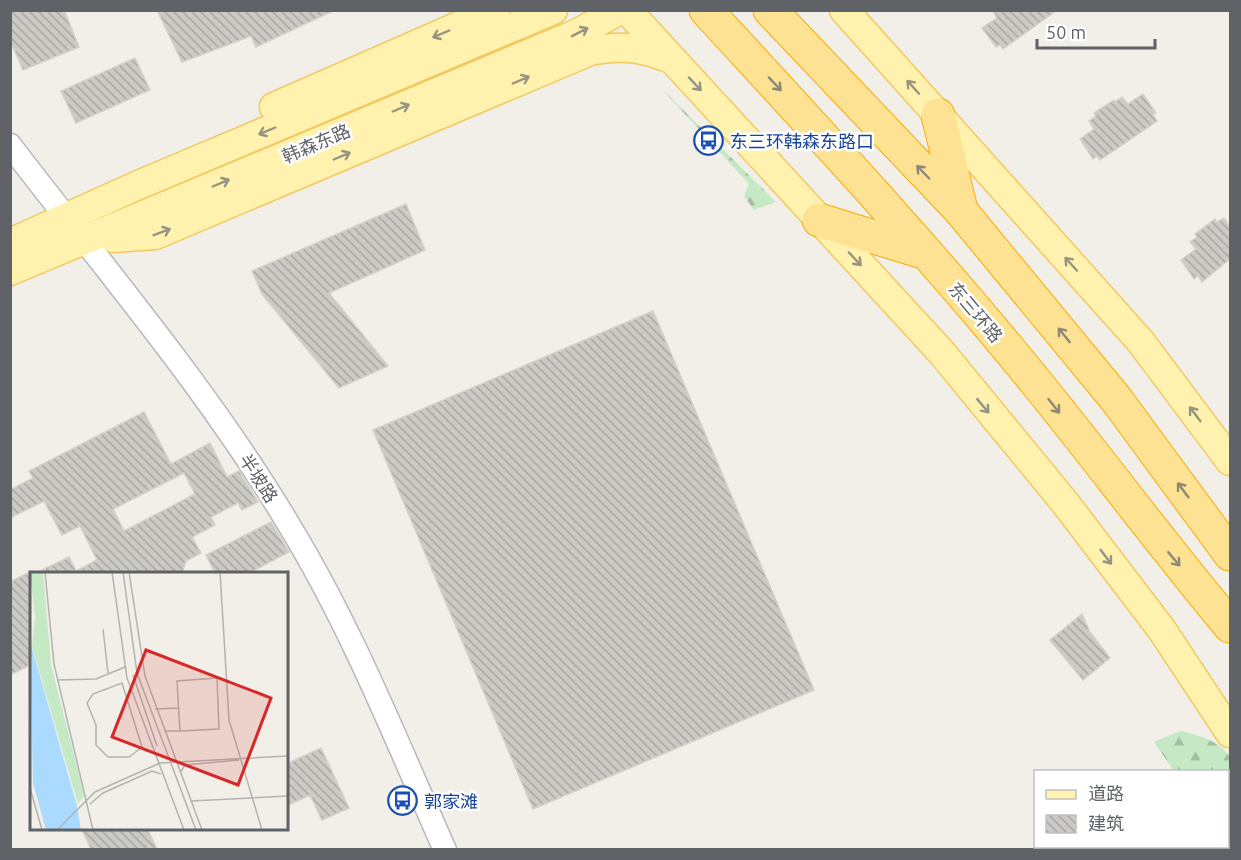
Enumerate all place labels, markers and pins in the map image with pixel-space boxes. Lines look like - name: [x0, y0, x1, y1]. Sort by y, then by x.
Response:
- bus stop icon: 东三环韩森东路口: [693, 125, 725, 157]
- place label: 东三环韩森东路口: [730, 131, 874, 151]
- bus stop icon: 郭家滩: [387, 785, 419, 817]
- place label: 郭家滩: [424, 791, 478, 811]

